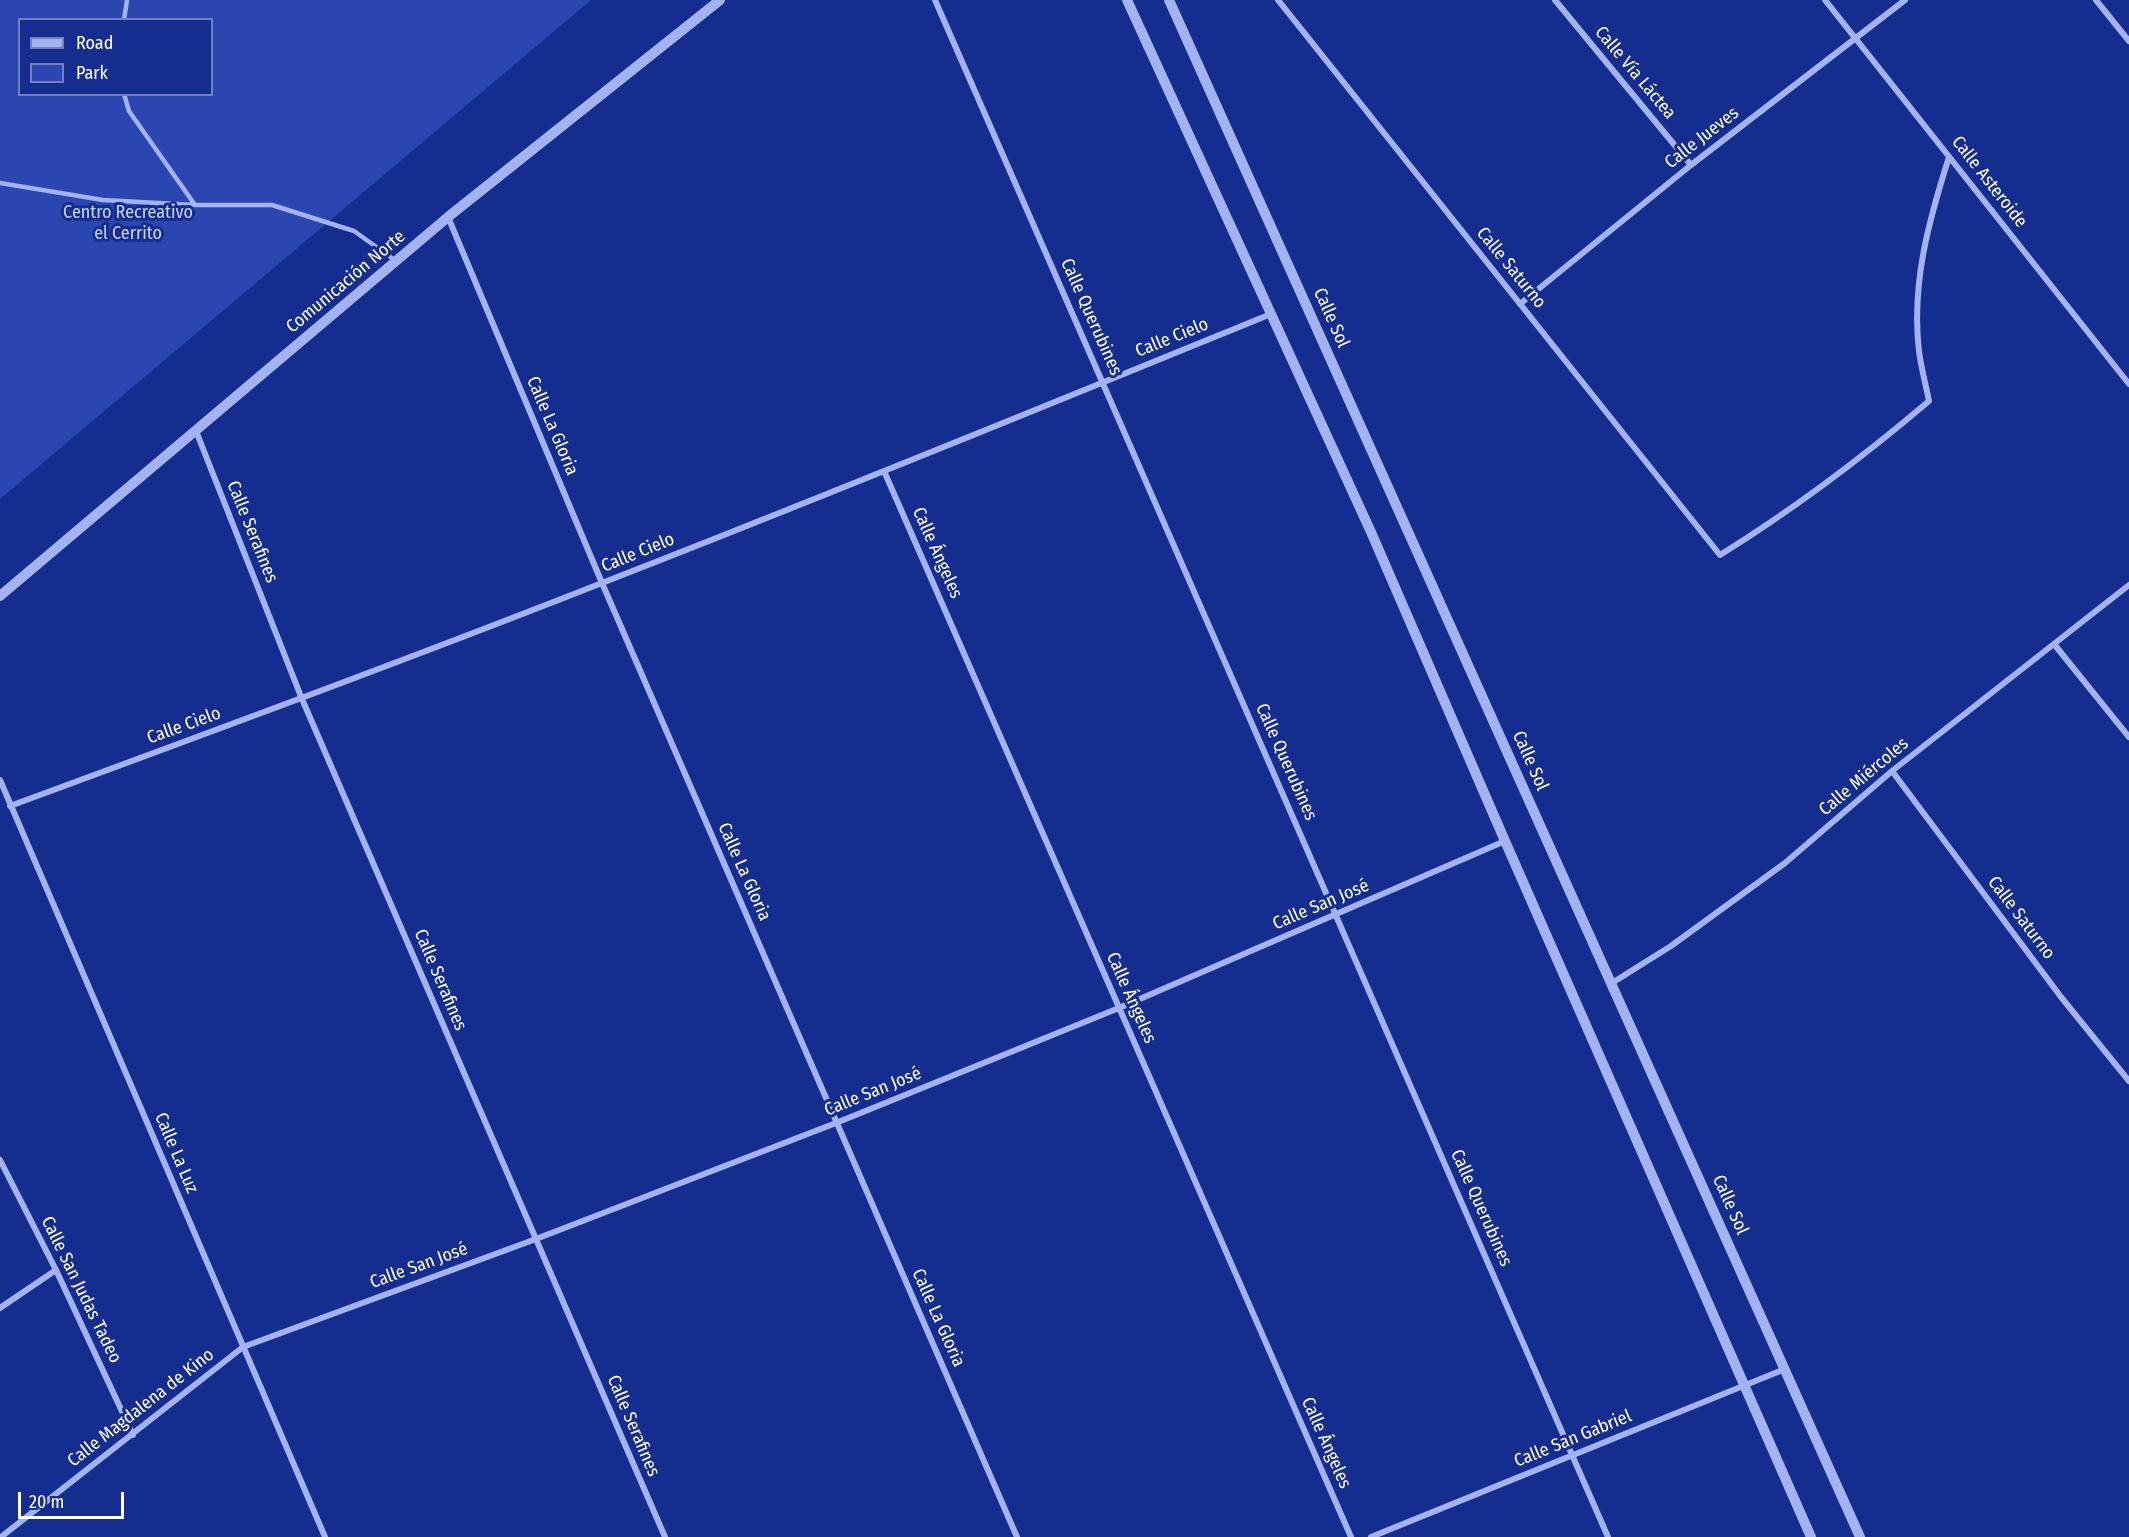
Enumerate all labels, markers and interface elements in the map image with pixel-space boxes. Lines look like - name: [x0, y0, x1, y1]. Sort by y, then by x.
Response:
- legend: [18, 18, 213, 96]
- street label: Calle Vía Láctea: [1590, 22, 1680, 124]
- text: Road: [76, 32, 113, 54]
- text: Park: [76, 62, 108, 84]
- street label: Calle Jueves: [1661, 102, 1743, 174]
- street label: Calle Asteroide: [1947, 132, 2031, 232]
- park label: Centro Recreativo el Cerrito: [63, 202, 193, 244]
- street label: Calle Saturno: [1472, 223, 1550, 313]
- street label: Comunicación Norte: [282, 226, 410, 338]
- street label: Calle Querubines: [1056, 255, 1126, 379]
- street label: Calle Sol: [1308, 285, 1354, 351]
- street label: Calle Cielo: [1132, 314, 1212, 362]
- street label: Calle La Gloria: [522, 373, 582, 479]
- street label: Calle Serafines: [222, 478, 282, 586]
- street label: Calle Ángeles: [907, 504, 967, 602]
- street label: Calle Cielo: [598, 529, 678, 577]
- street label: Calle Querubines: [1251, 700, 1321, 824]
- street label: Calle Cielo: [144, 703, 224, 749]
- street label: Calle Sol: [1507, 728, 1553, 794]
- street label: Calle Miércoles: [1815, 733, 1913, 821]
- street label: Calle La Gloria: [713, 820, 775, 924]
- street label: Calle Saturno: [1983, 872, 2059, 964]
- street label: Calle San José: [1270, 875, 1372, 935]
- street label: Calle Serafines: [409, 926, 471, 1034]
- street label: Calle Ángeles: [1101, 949, 1161, 1047]
- street label: Calle San José: [821, 1063, 925, 1121]
- street label: Calle La Luz: [149, 1110, 203, 1196]
- street label: Calle Querubines: [1446, 1146, 1516, 1270]
- street label: Calle Sol: [1707, 1172, 1753, 1238]
- street label: Calle San Judas Tadeo: [36, 1213, 126, 1367]
- street label: Calle San José: [367, 1238, 471, 1294]
- street label: Calle La Gloria: [907, 1266, 969, 1370]
- street label: Calle Magdalena de Kino: [63, 1344, 219, 1472]
- street label: Calle Serafines: [602, 1372, 664, 1480]
- street label: Calle Ángeles: [1296, 1394, 1356, 1492]
- street label: Calle San Gabriel: [1511, 1406, 1635, 1472]
- scale bar: [21, 1480, 128, 1518]
- text: 20 m: [29, 1491, 64, 1513]

